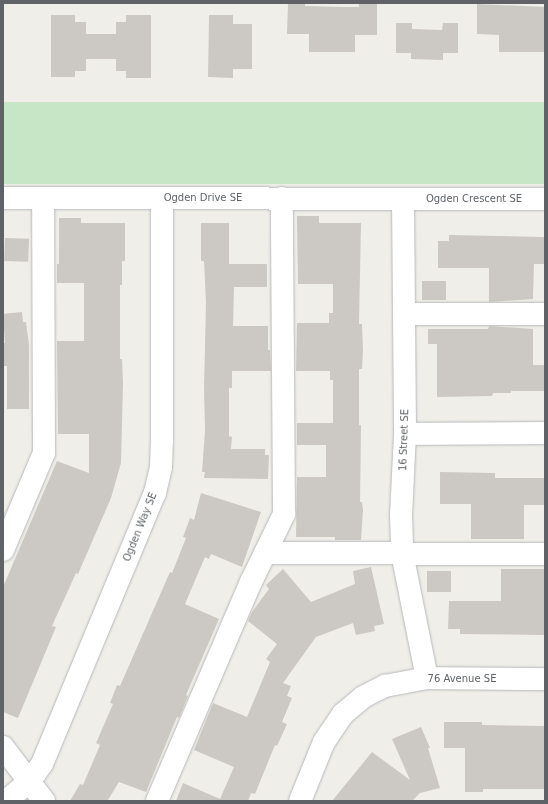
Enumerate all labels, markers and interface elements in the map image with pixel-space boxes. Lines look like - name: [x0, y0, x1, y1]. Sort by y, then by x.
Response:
- street label: Ogden Drive SE: [164, 192, 242, 204]
- street label: Ogden Crescent SE: [426, 193, 522, 205]
- street label: 16 Street SE: [397, 409, 411, 471]
- street label: Ogden Way SE: [121, 491, 159, 563]
- street label: 76 Avenue SE: [428, 673, 496, 685]

